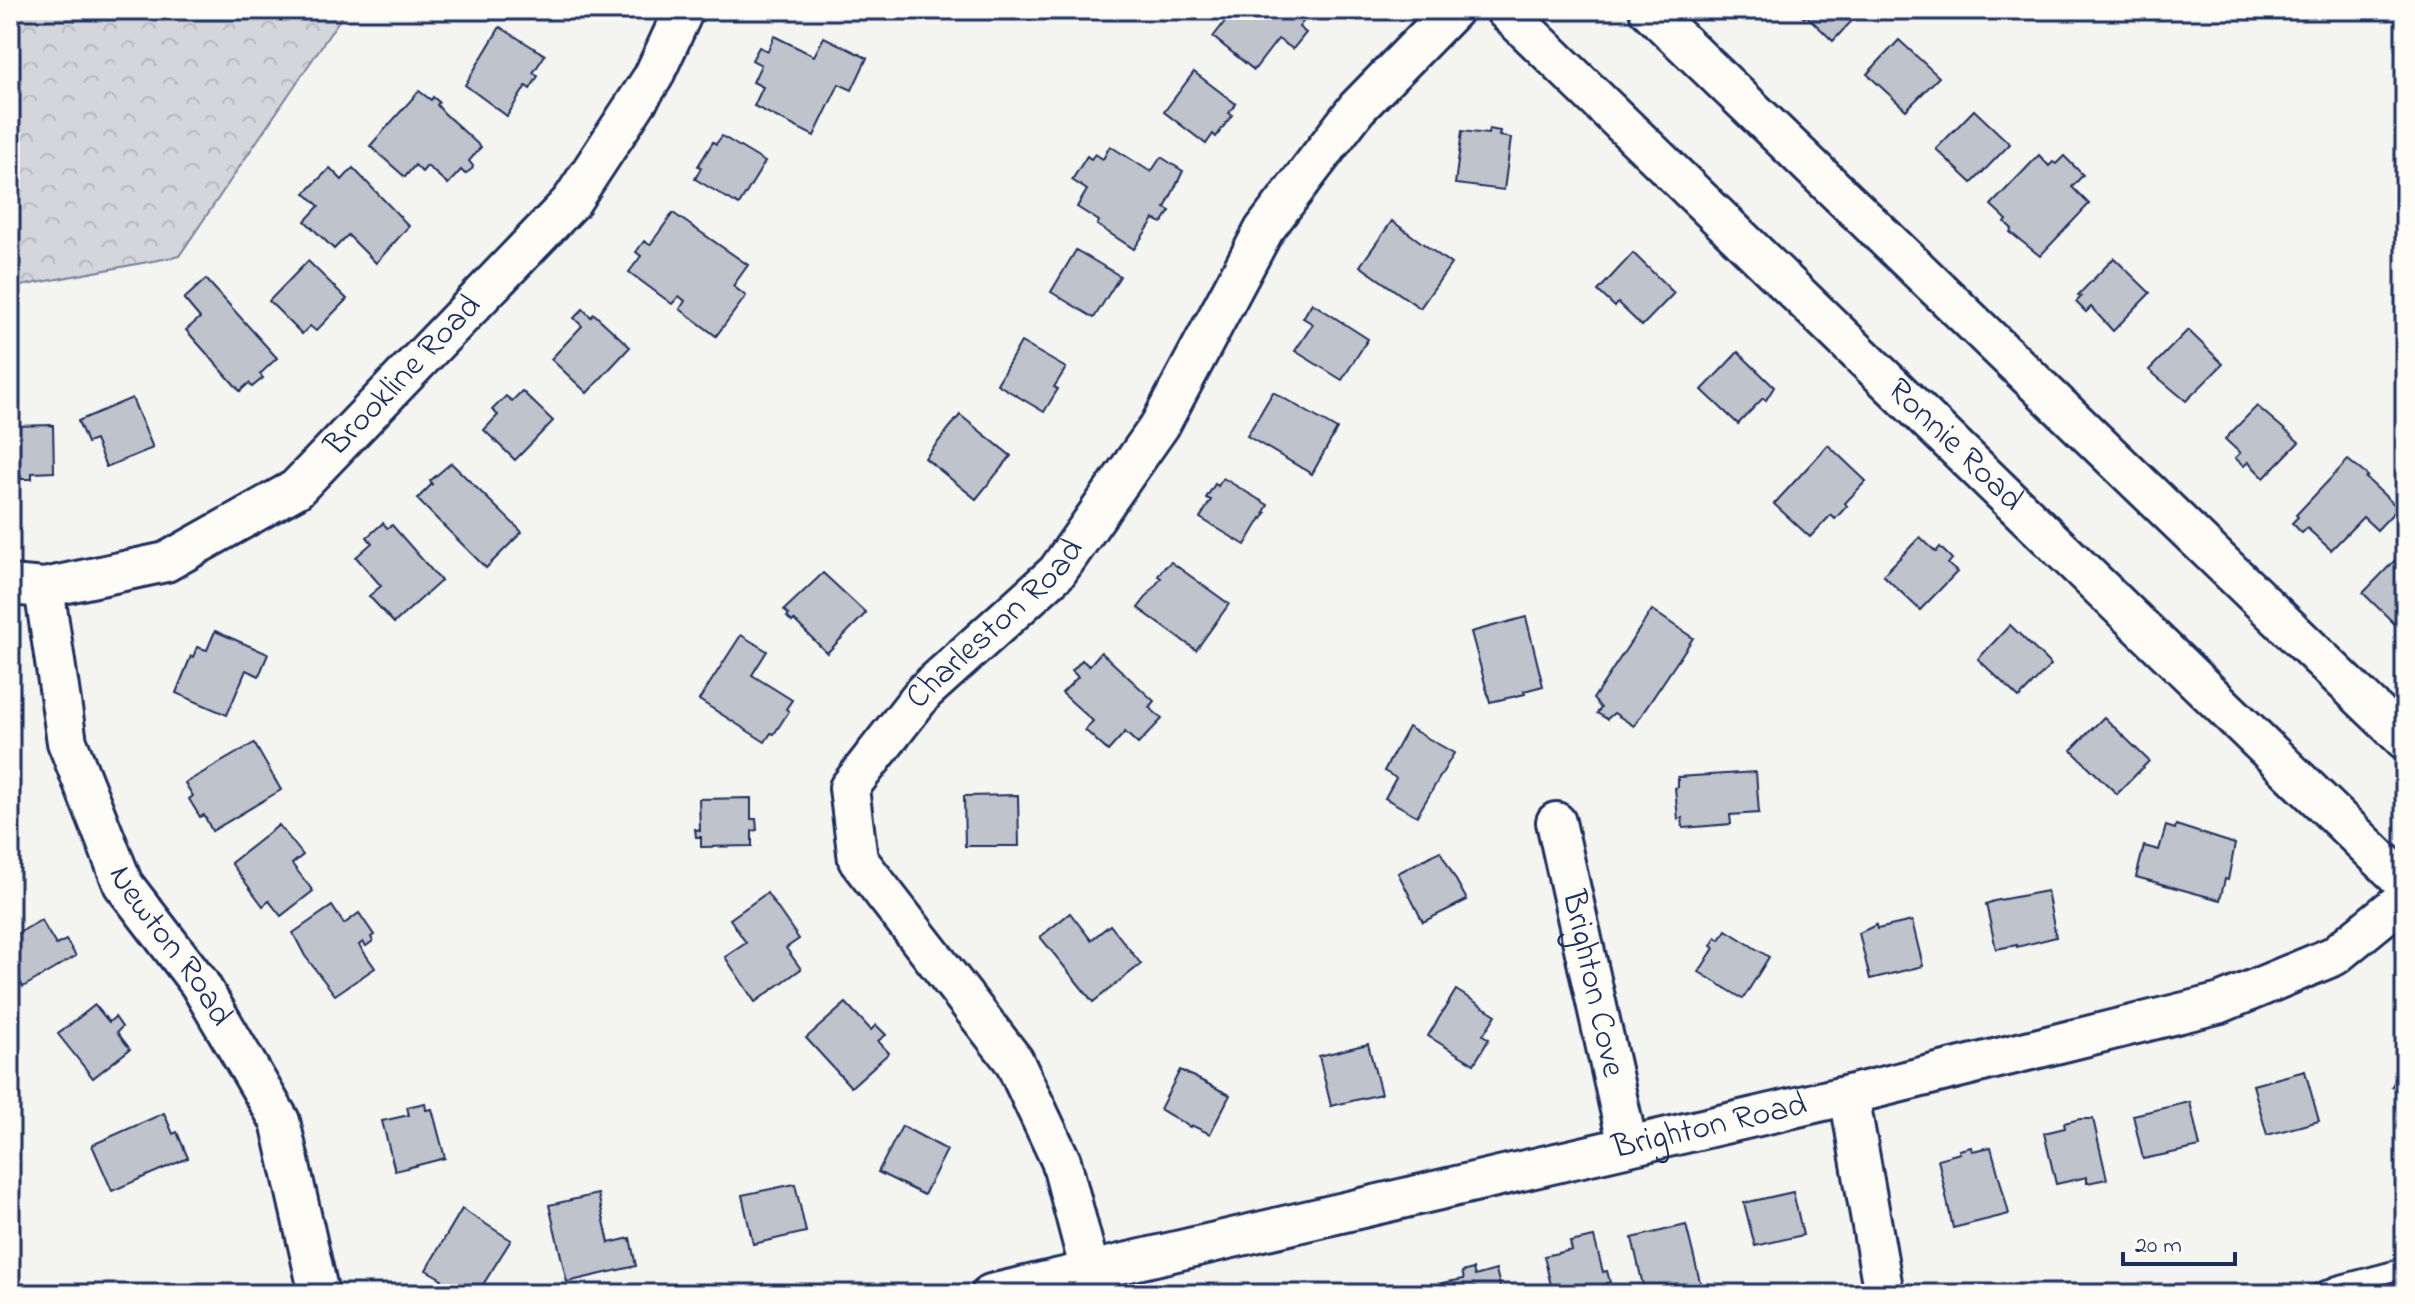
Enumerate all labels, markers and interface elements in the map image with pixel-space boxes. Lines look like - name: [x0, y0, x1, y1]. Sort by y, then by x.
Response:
- street label: Brookline Road: [313, 284, 494, 470]
- street label: Ronnie Road: [1875, 367, 2034, 524]
- street label: Charleston Road: [894, 529, 1098, 720]
- street label: Newton Road: [94, 859, 244, 1036]
- street label: Brighton Cove: [1547, 885, 1637, 1083]
- street label: Brighton Road: [1607, 1081, 1812, 1174]
- scale bar: [2123, 1216, 2235, 1266]
- text: 20 m: [2135, 1229, 2182, 1264]

